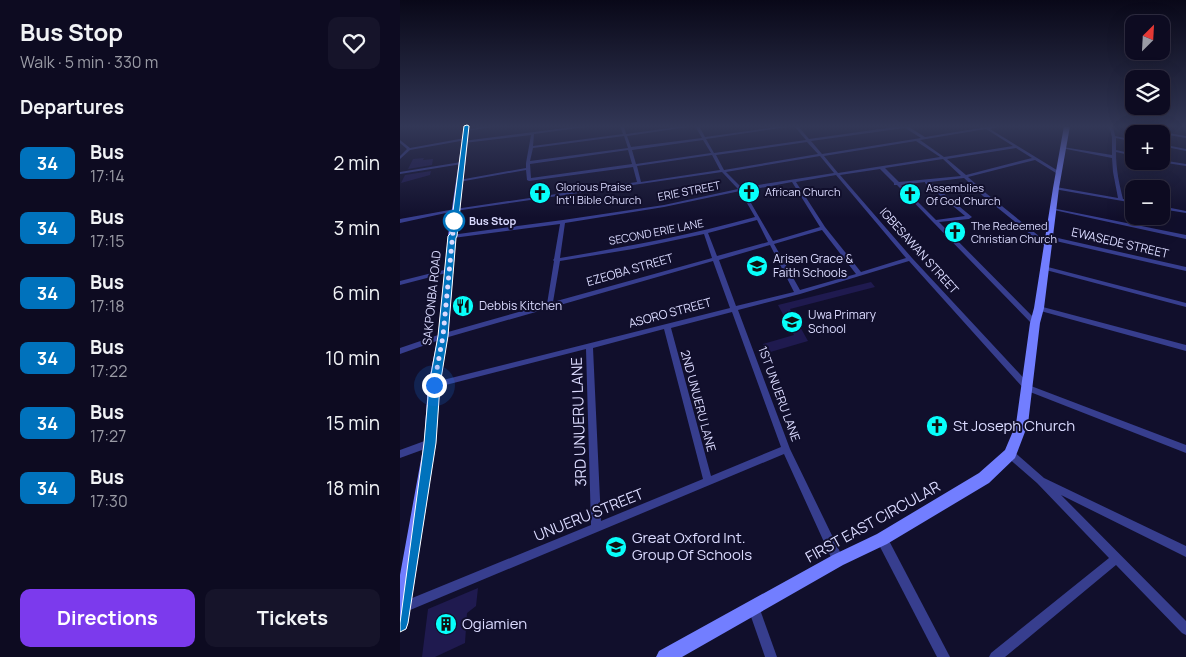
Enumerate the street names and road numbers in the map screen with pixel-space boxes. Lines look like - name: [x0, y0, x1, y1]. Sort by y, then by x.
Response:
- street label: ERIE STREET: [656, 177, 722, 204]
- street label: IGBESAWAN STREET: [876, 204, 963, 298]
- street label: SECOND ERIE LANE: [607, 215, 705, 248]
- street label: EWASEDE STREET: [1070, 223, 1171, 262]
- street label: EZEOBA STREET: [584, 249, 676, 290]
- street label: SAKPONBA ROAD: [418, 250, 445, 346]
- street label: ASORO STREET: [627, 293, 714, 332]
- street label: 1ST UNUERU LANE: [754, 344, 805, 444]
- street label: 2ND UNUERU LANE: [677, 348, 720, 454]
- street label: 3RD UNUERU LANE: [566, 357, 591, 487]
- street label: FIRST EAST CIRCULAR: [802, 476, 944, 567]
- street label: UNUERU STREET: [531, 483, 647, 546]

